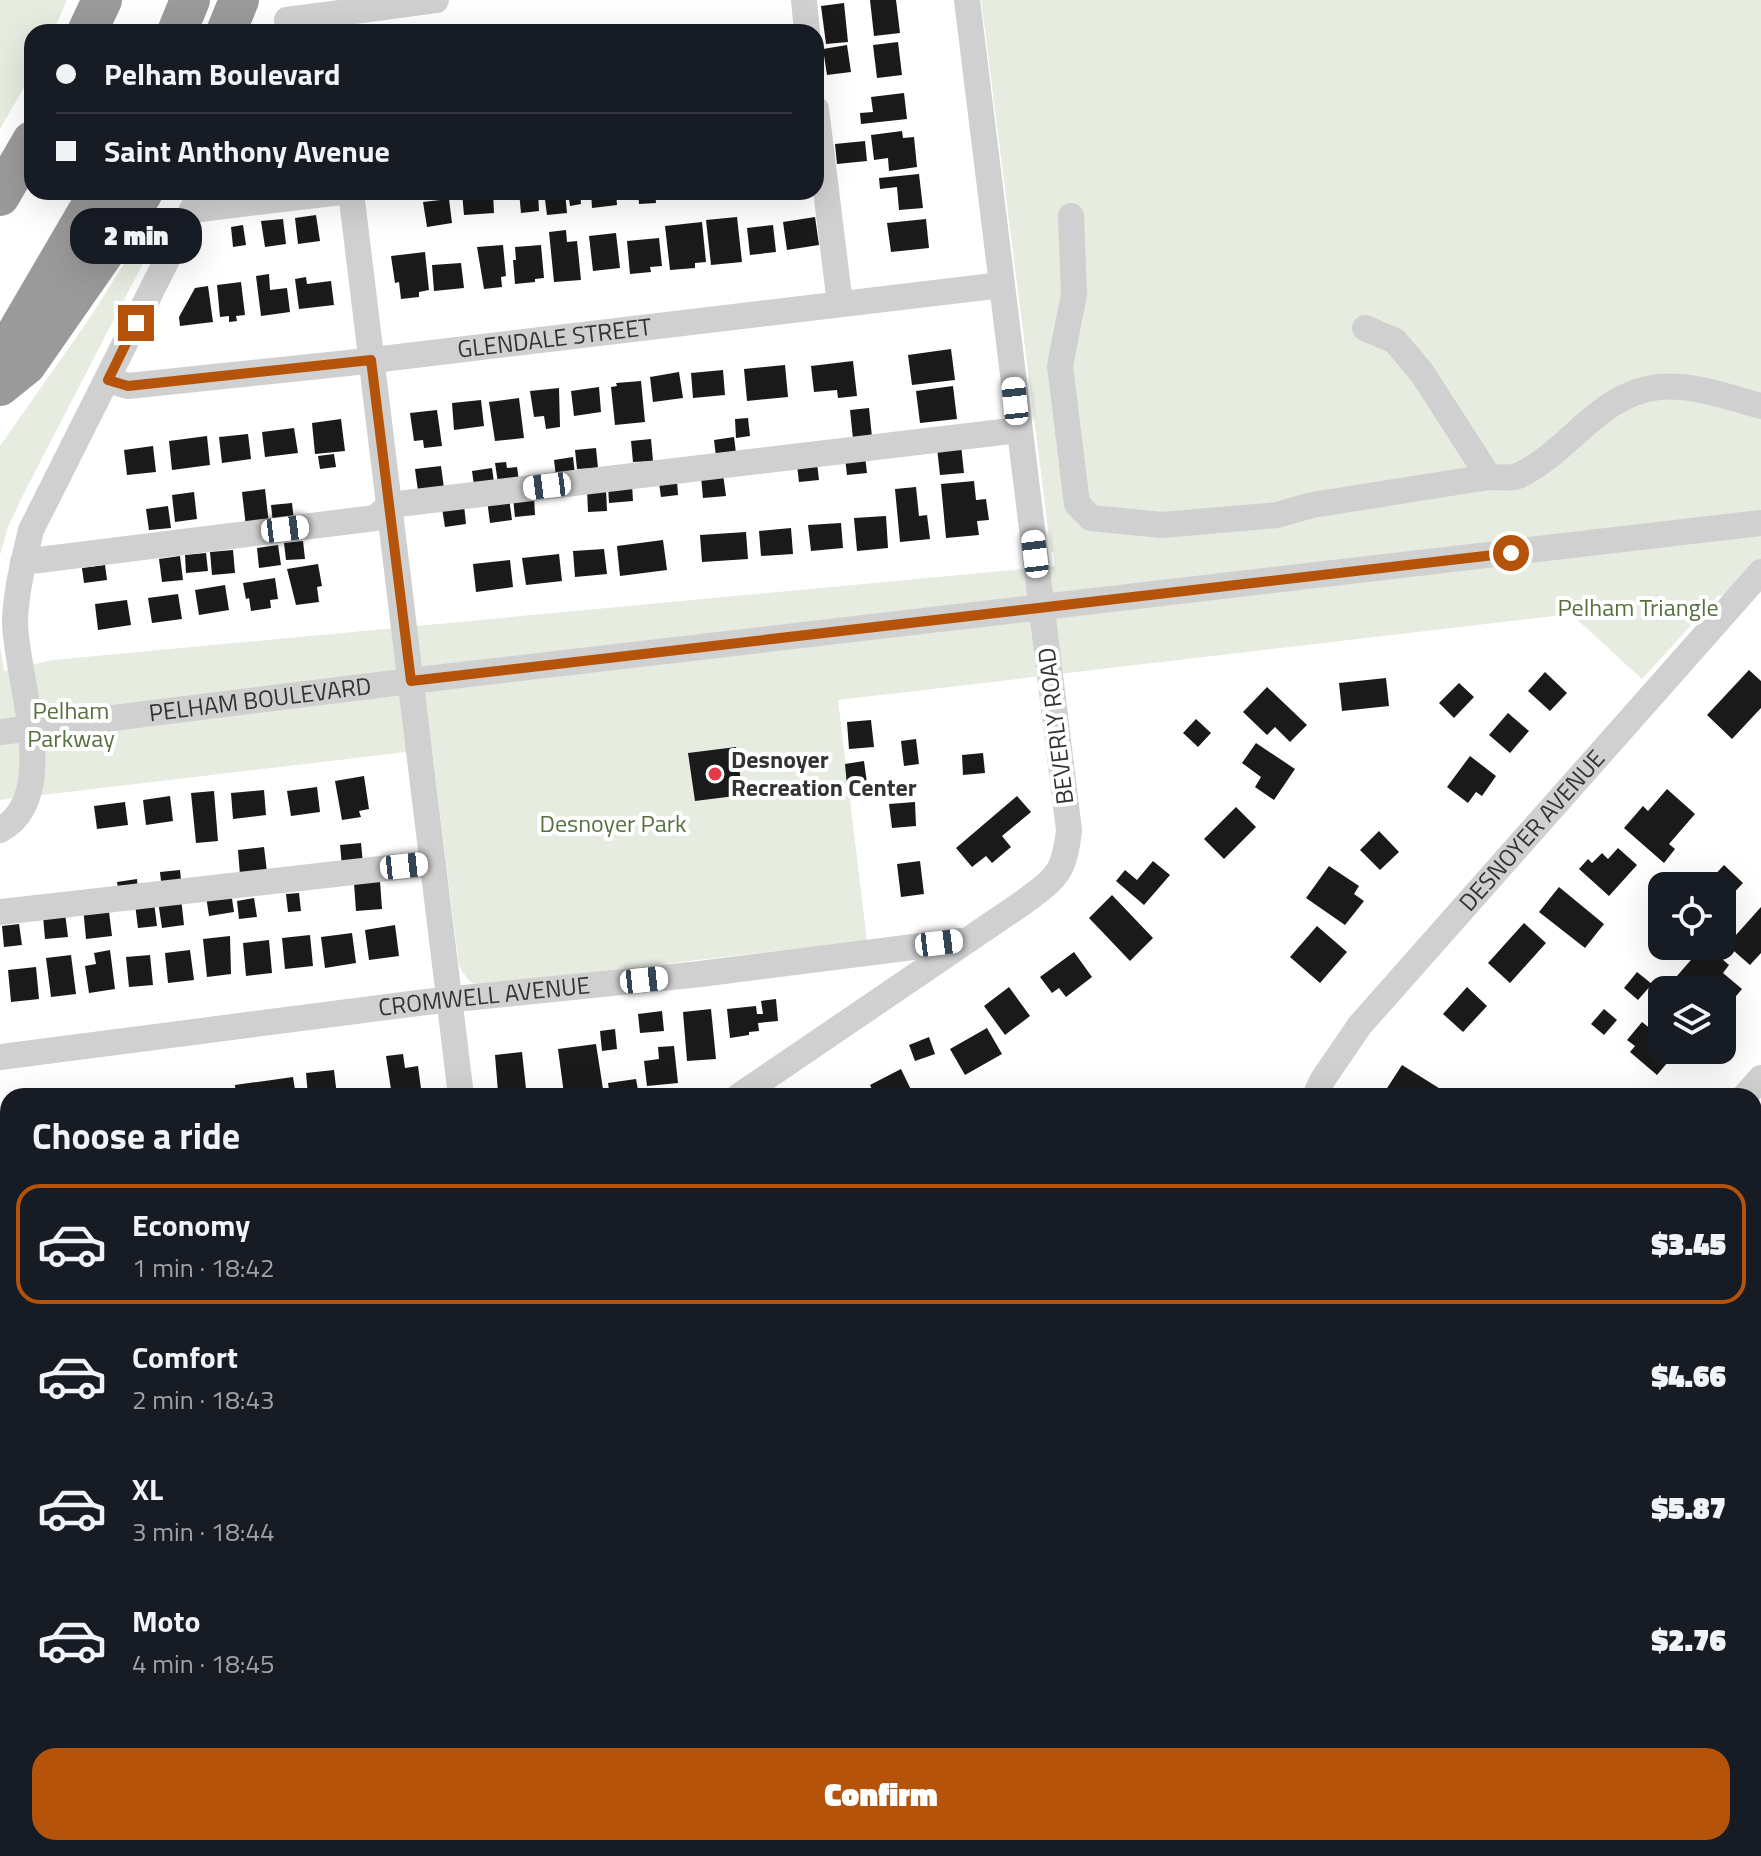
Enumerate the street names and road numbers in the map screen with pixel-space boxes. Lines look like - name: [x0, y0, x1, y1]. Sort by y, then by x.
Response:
- street label: GLENDALE STREET: [455, 308, 654, 367]
- street label: BEVERLY ROAD: [1028, 646, 1082, 807]
- street label: PELHAM BOULEVARD: [147, 667, 373, 730]
- street label: DESNOYER AVENUE: [1450, 741, 1613, 919]
- street label: CROMWELL AVENUE: [376, 966, 592, 1025]

